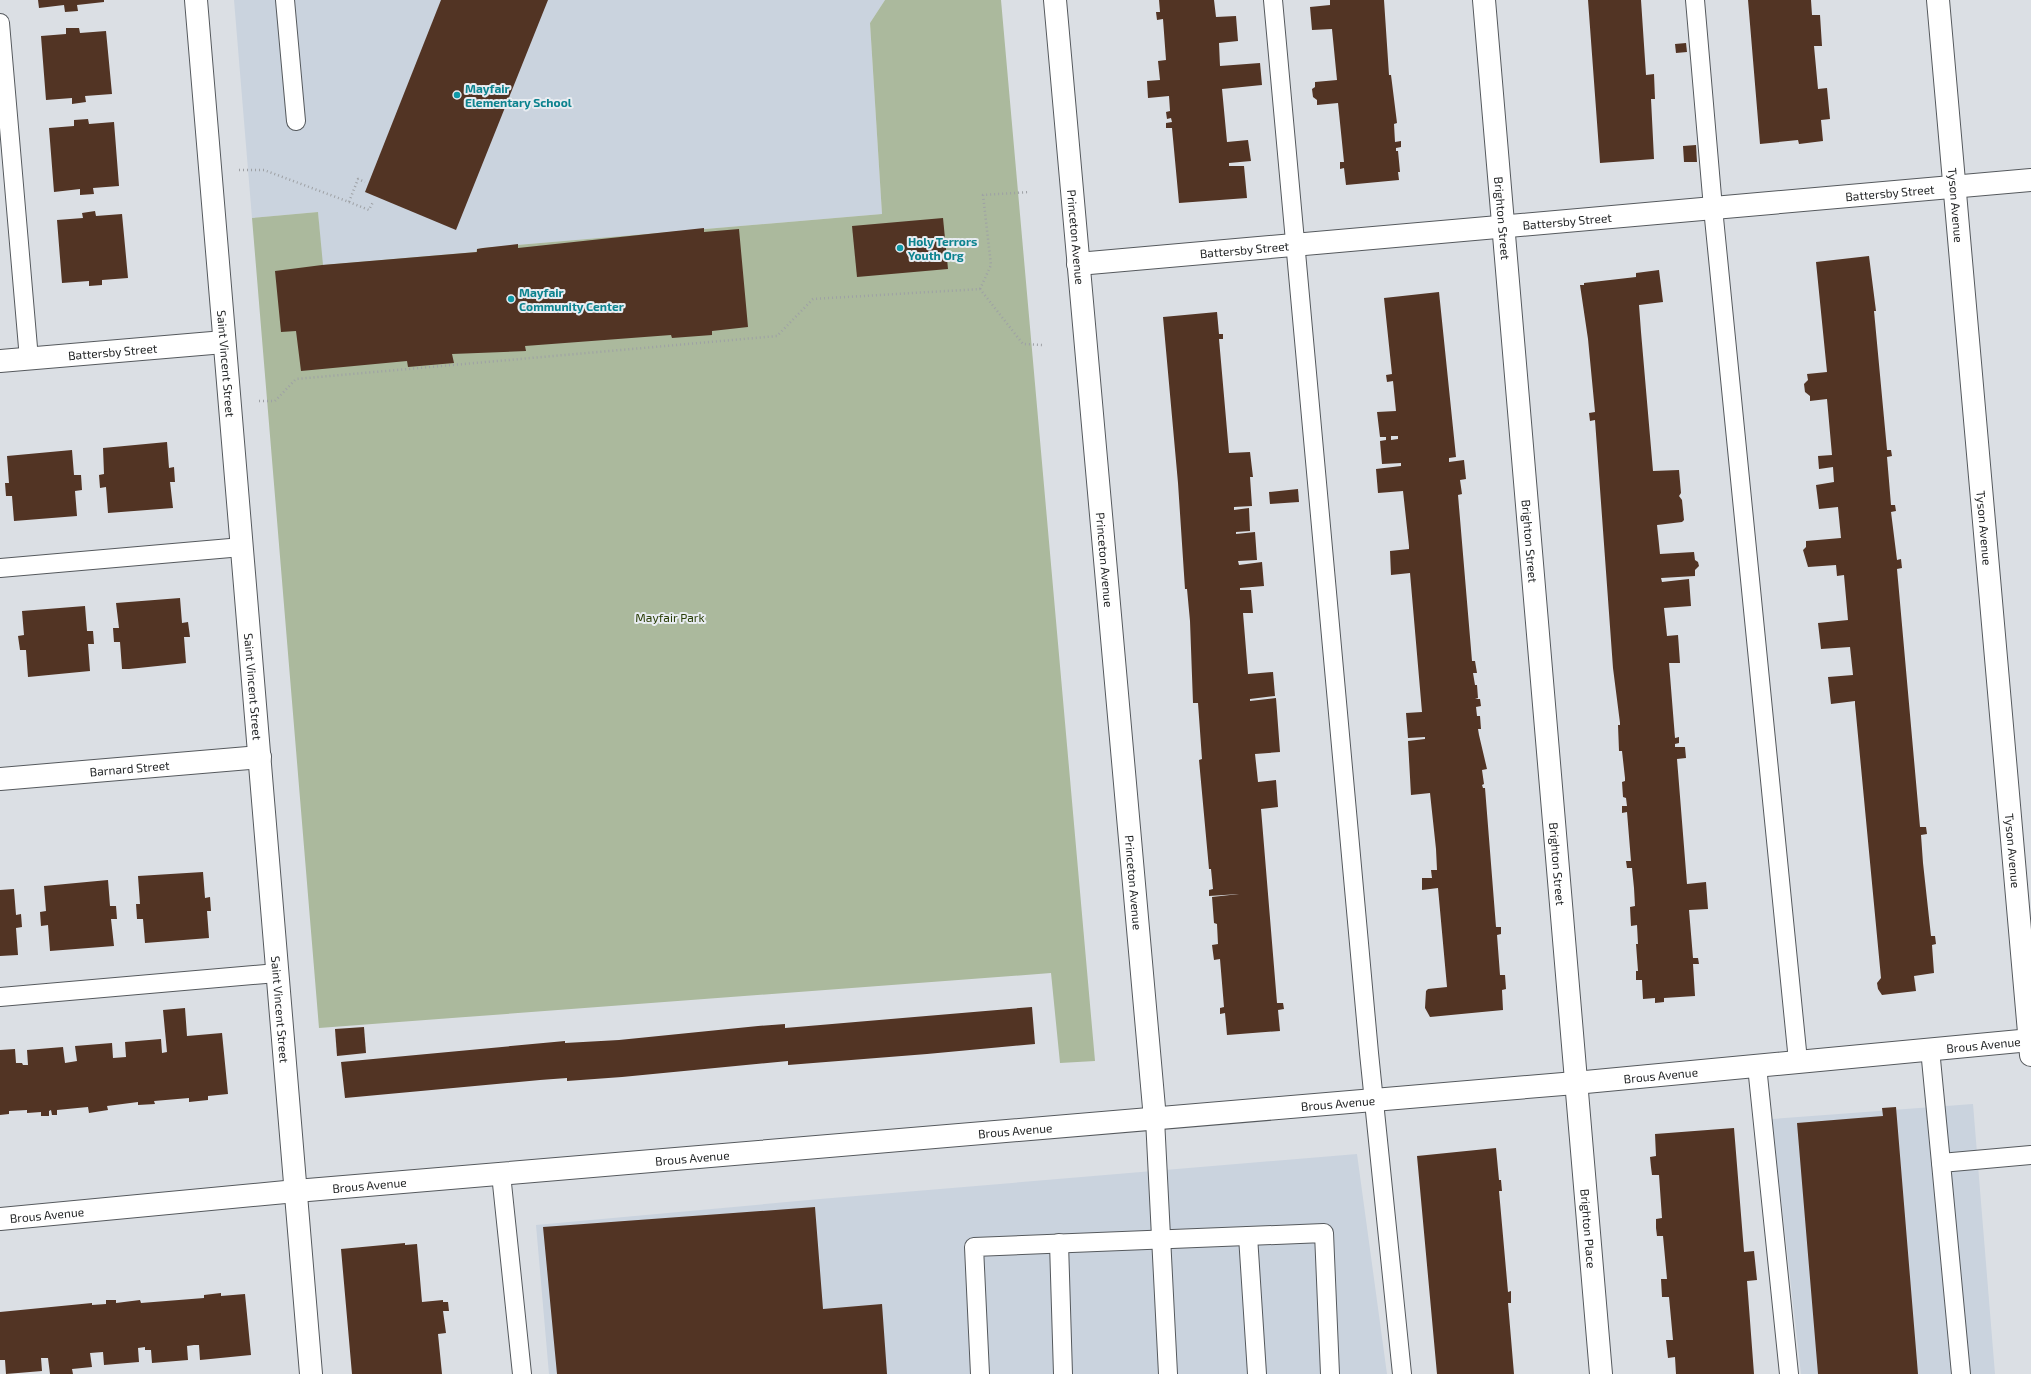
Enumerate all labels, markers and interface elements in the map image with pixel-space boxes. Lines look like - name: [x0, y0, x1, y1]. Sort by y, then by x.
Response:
- place label: Mayfair Elementary School: [465, 81, 572, 110]
- marker: Mayfair Elementary School: [452, 90, 462, 100]
- street label: Tyson Avenue: [1946, 167, 1966, 243]
- street label: Brighton Street: [1492, 176, 1513, 261]
- street label: Battersby Street: [1845, 182, 1935, 203]
- street label: Princeton Avenue: [1065, 189, 1087, 285]
- street label: Battersby Street: [1522, 210, 1613, 232]
- place label: Holy Terrors Youth Org: [908, 234, 977, 262]
- street label: Battersby Street: [1199, 238, 1290, 260]
- marker: Holy Terrors Youth Org: [895, 243, 905, 253]
- place label: Mayfair Community Center: [519, 285, 624, 314]
- marker: Mayfair Community Center: [506, 294, 516, 304]
- street label: Saint Vincent Street: [215, 310, 238, 418]
- street label: Battersby Street: [67, 341, 158, 362]
- street label: Tyson Avenue: [1974, 490, 1995, 566]
- street label: Brighton Street: [1520, 499, 1541, 584]
- street label: Princeton Avenue: [1094, 512, 1116, 608]
- park label: Mayfair Park: [635, 610, 705, 624]
- street label: Saint Vincent Street: [242, 632, 265, 741]
- street label: Barnard Street: [89, 758, 170, 778]
- street label: Tyson Avenue: [2003, 813, 2023, 889]
- street label: Brighton Street: [1547, 822, 1568, 906]
- street label: Princeton Avenue: [1123, 834, 1145, 930]
- street label: Saint Vincent Street: [269, 955, 292, 1064]
- street label: Brous Avenue: [1946, 1034, 2021, 1055]
- street label: Brous Avenue: [1623, 1064, 1699, 1085]
- street label: Brous Avenue: [1300, 1093, 1376, 1113]
- street label: Brous Avenue: [977, 1120, 1053, 1140]
- street label: Brous Avenue: [655, 1147, 730, 1168]
- street label: Brous Avenue: [332, 1175, 407, 1195]
- street label: Brighton Place: [1578, 1188, 1599, 1269]
- street label: Brous Avenue: [9, 1204, 85, 1225]

